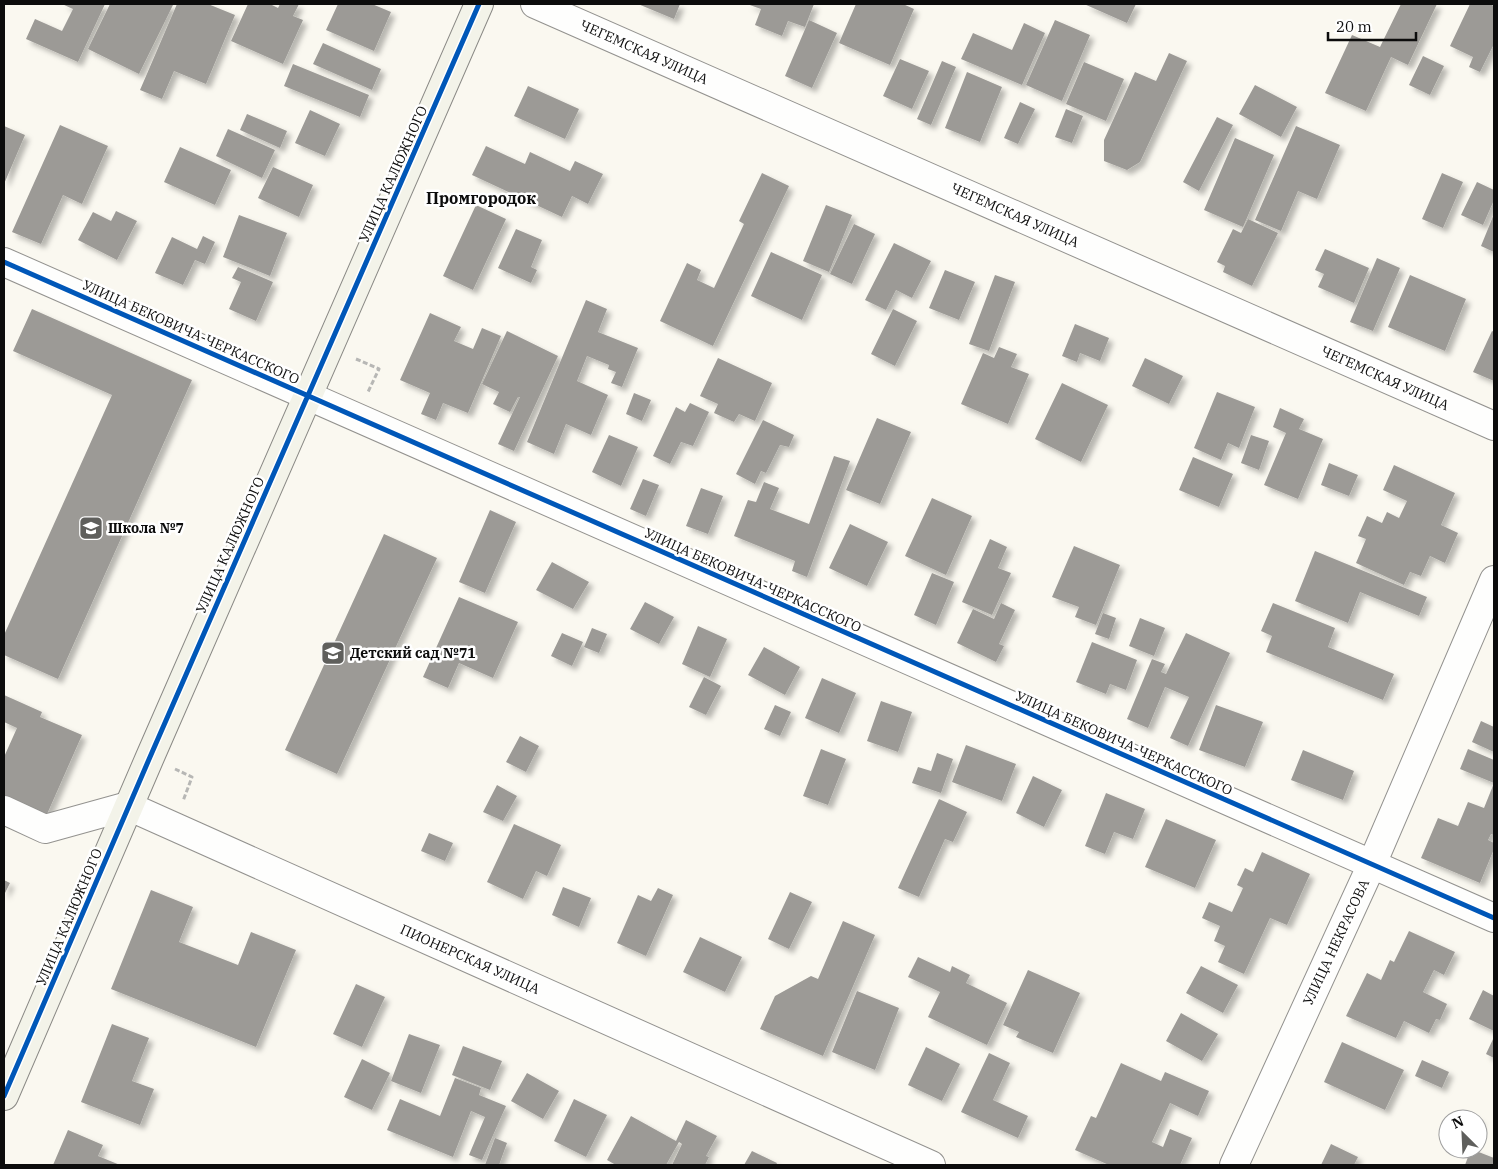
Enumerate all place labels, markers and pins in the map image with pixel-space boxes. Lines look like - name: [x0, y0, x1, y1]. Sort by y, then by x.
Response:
- school or university icon: Школа №7: [78, 515, 104, 541]
- place label: Школа №7: [108, 519, 184, 537]
- school or university icon: Детский сад №71: [320, 640, 346, 666]
- place label: Детский сад №71: [350, 644, 476, 662]

